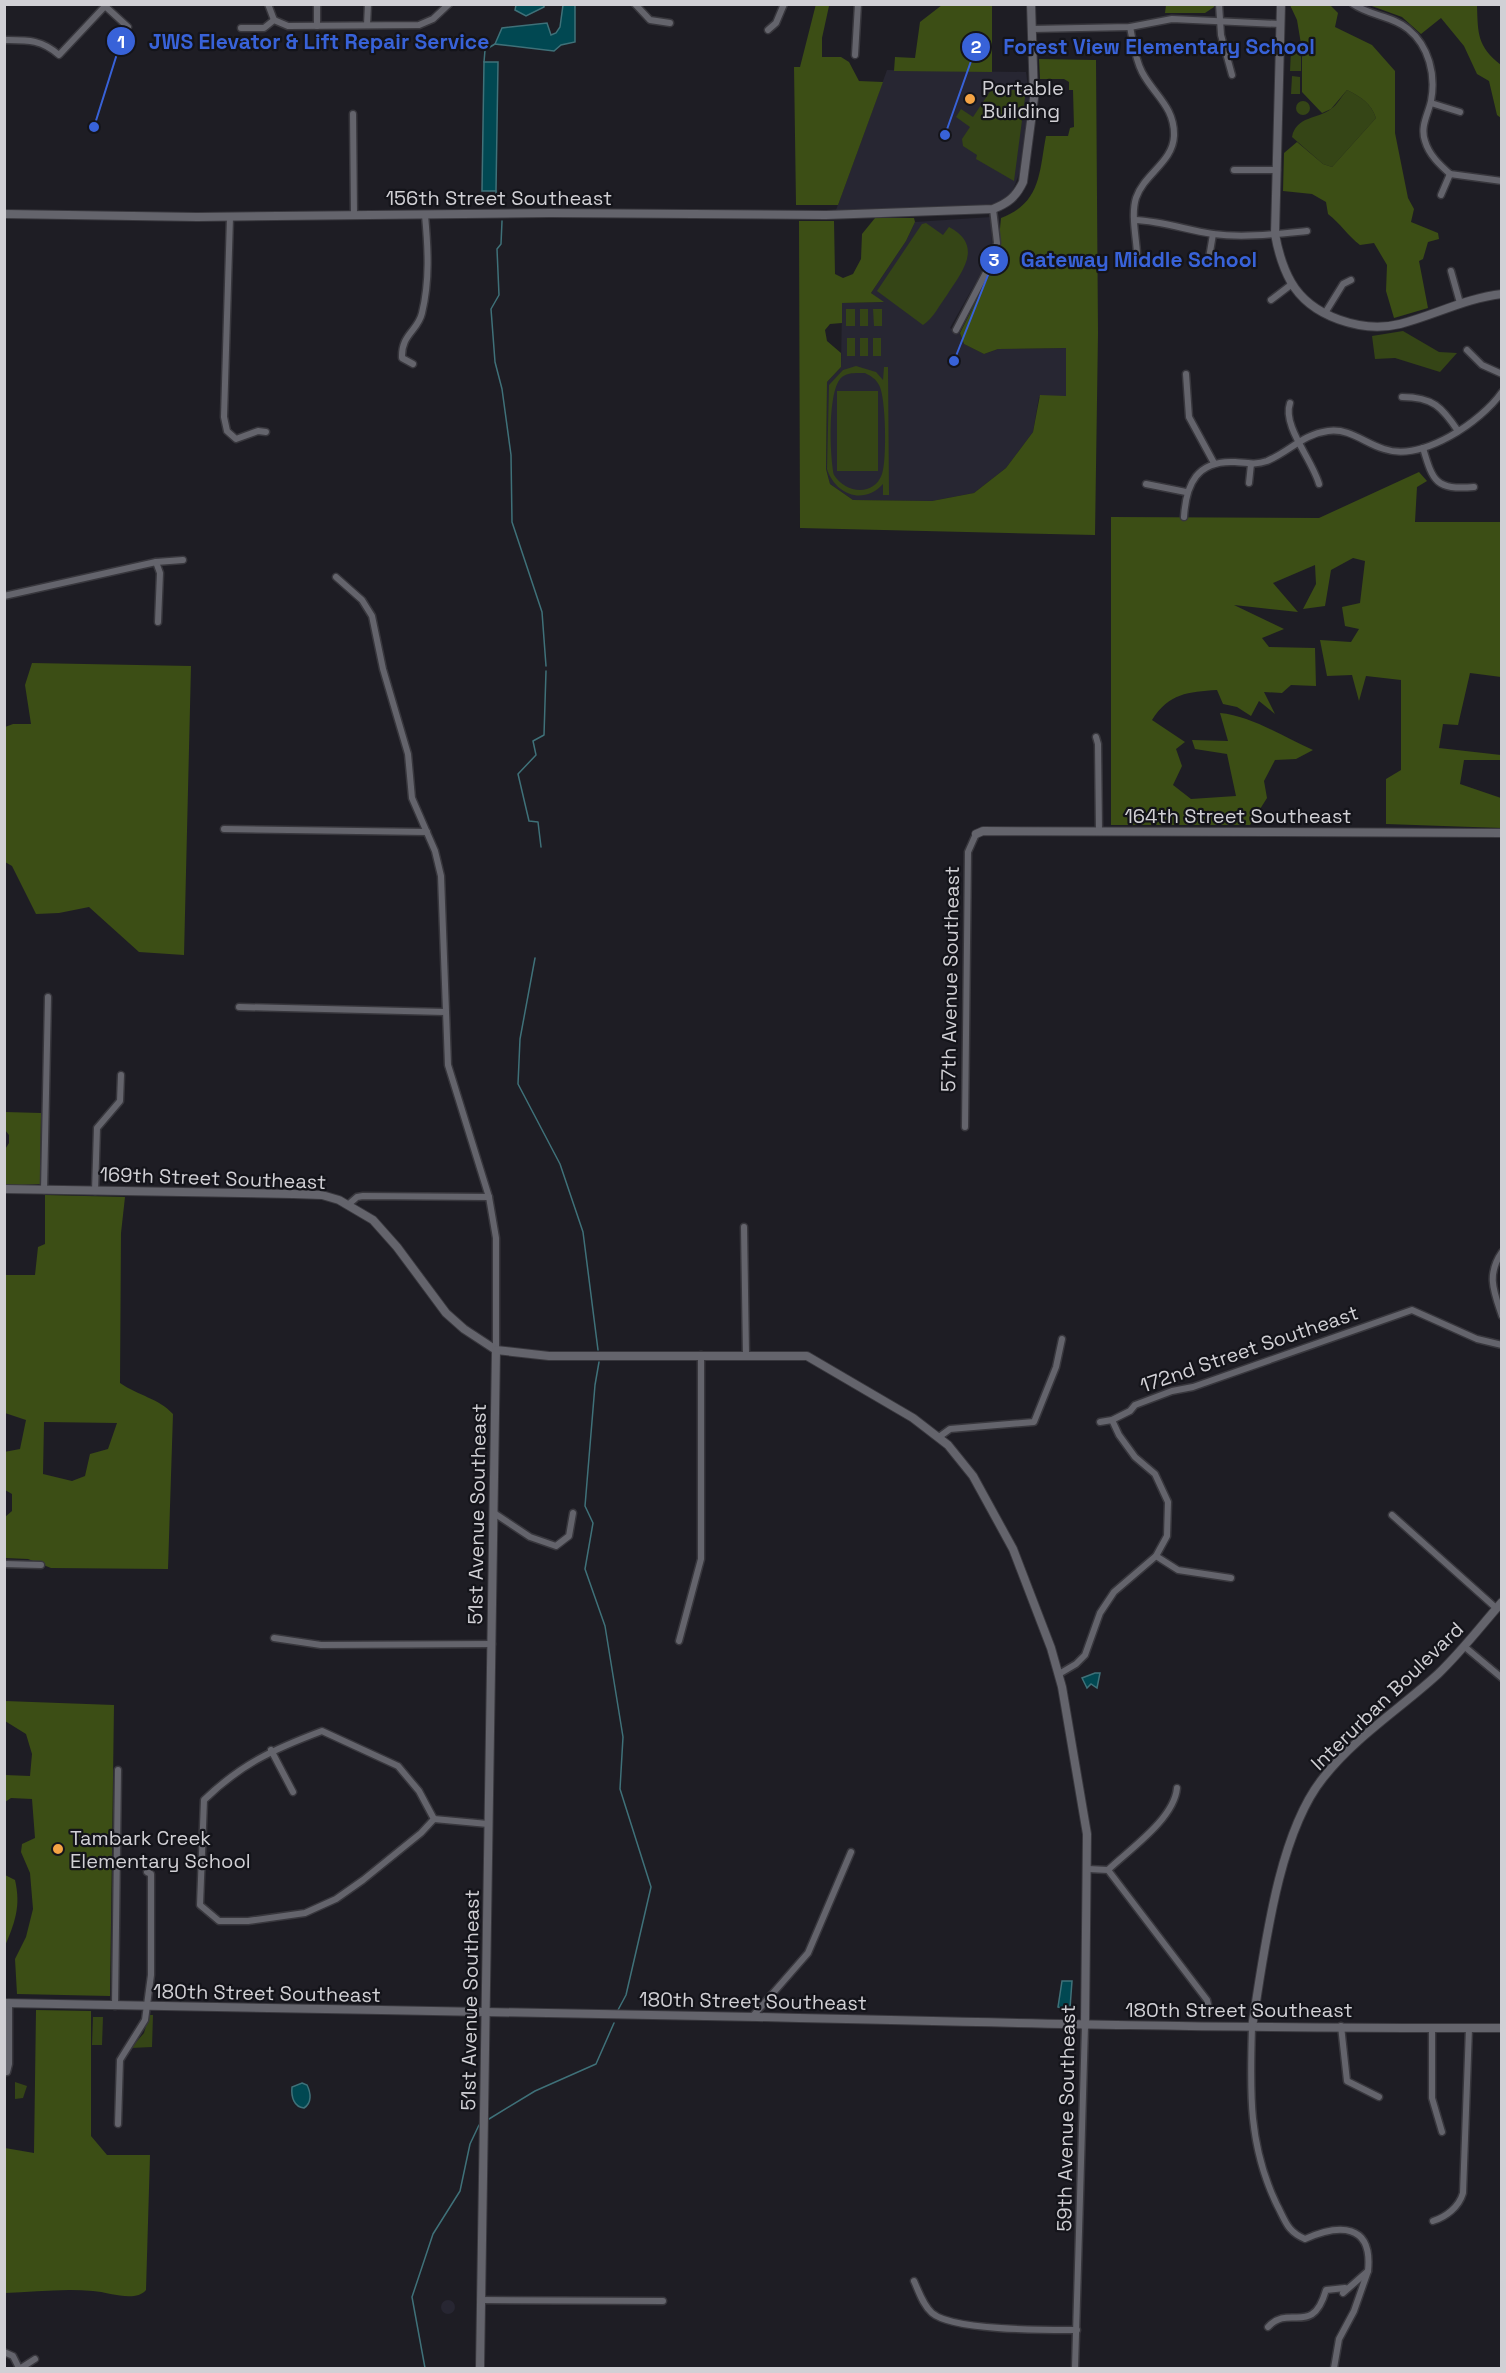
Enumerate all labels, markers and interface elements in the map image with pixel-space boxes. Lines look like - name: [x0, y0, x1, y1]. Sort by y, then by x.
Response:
- callout: JWS Elevator & Lift Repair Service: [106, 22, 501, 61]
- callout: Forest View Elementary School: [961, 27, 1327, 66]
- text: JWS Elevator & Lift Repair Service: [149, 28, 489, 55]
- text: 1: [117, 30, 125, 53]
- text: Forest View Elementary School: [1003, 33, 1315, 60]
- text: 2: [971, 35, 982, 58]
- place label: Portable Building: [982, 75, 1064, 124]
- marker: Portable Building: [963, 92, 977, 106]
- street label: 156th Street Southeast: [386, 185, 612, 211]
- callout: Gateway Middle School: [979, 240, 1269, 279]
- text: Gateway Middle School: [1021, 246, 1257, 273]
- text: 3: [989, 248, 1000, 271]
- street label: 164th Street Southeast: [1124, 803, 1352, 829]
- street label: 57th Avenue Southeast: [935, 866, 965, 1092]
- street label: 169th Street Southeast: [99, 1161, 327, 1195]
- street label: 172nd Street Southeast: [1136, 1299, 1362, 1399]
- street label: 51st Avenue Southeast: [462, 1403, 492, 1625]
- street label: Interurban Boulevard: [1305, 1616, 1469, 1776]
- place label: Tambark Creek Elementary School: [70, 1825, 251, 1874]
- marker: Tambark Creek Elementary School: [51, 1842, 65, 1856]
- street label: 51st Avenue Southeast: [455, 1889, 485, 2111]
- street label: 180th Street Southeast: [153, 1978, 381, 2008]
- street label: 180th Street Southeast: [639, 1986, 867, 2016]
- street label: 180th Street Southeast: [1125, 1997, 1353, 2023]
- street label: 59th Avenue Southeast: [1051, 2004, 1081, 2232]

